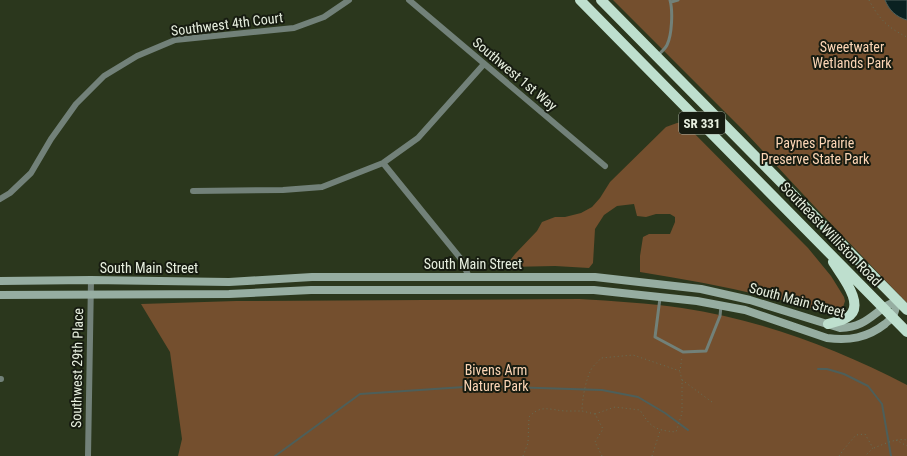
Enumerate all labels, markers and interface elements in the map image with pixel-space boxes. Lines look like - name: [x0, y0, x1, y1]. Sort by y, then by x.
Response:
- street label: Southwest 4th Court: [170, 9, 284, 39]
- street label: Southwest 1st Way: [470, 34, 560, 114]
- park label: Sweetwater Wetlands Park: [812, 39, 892, 71]
- road number: SR 331: [679, 112, 725, 134]
- park label: Paynes Prairie Preserve State Park: [761, 135, 870, 167]
- street label: Southeast Williston Road: [777, 179, 885, 289]
- street label: South Main Street: [424, 256, 522, 272]
- street label: South Main Street: [100, 260, 198, 276]
- street label: South Main Street: [747, 280, 847, 320]
- street label: Southwest 29th Place: [68, 307, 86, 428]
- park label: Bivens Arm Nature Park: [463, 362, 529, 394]

